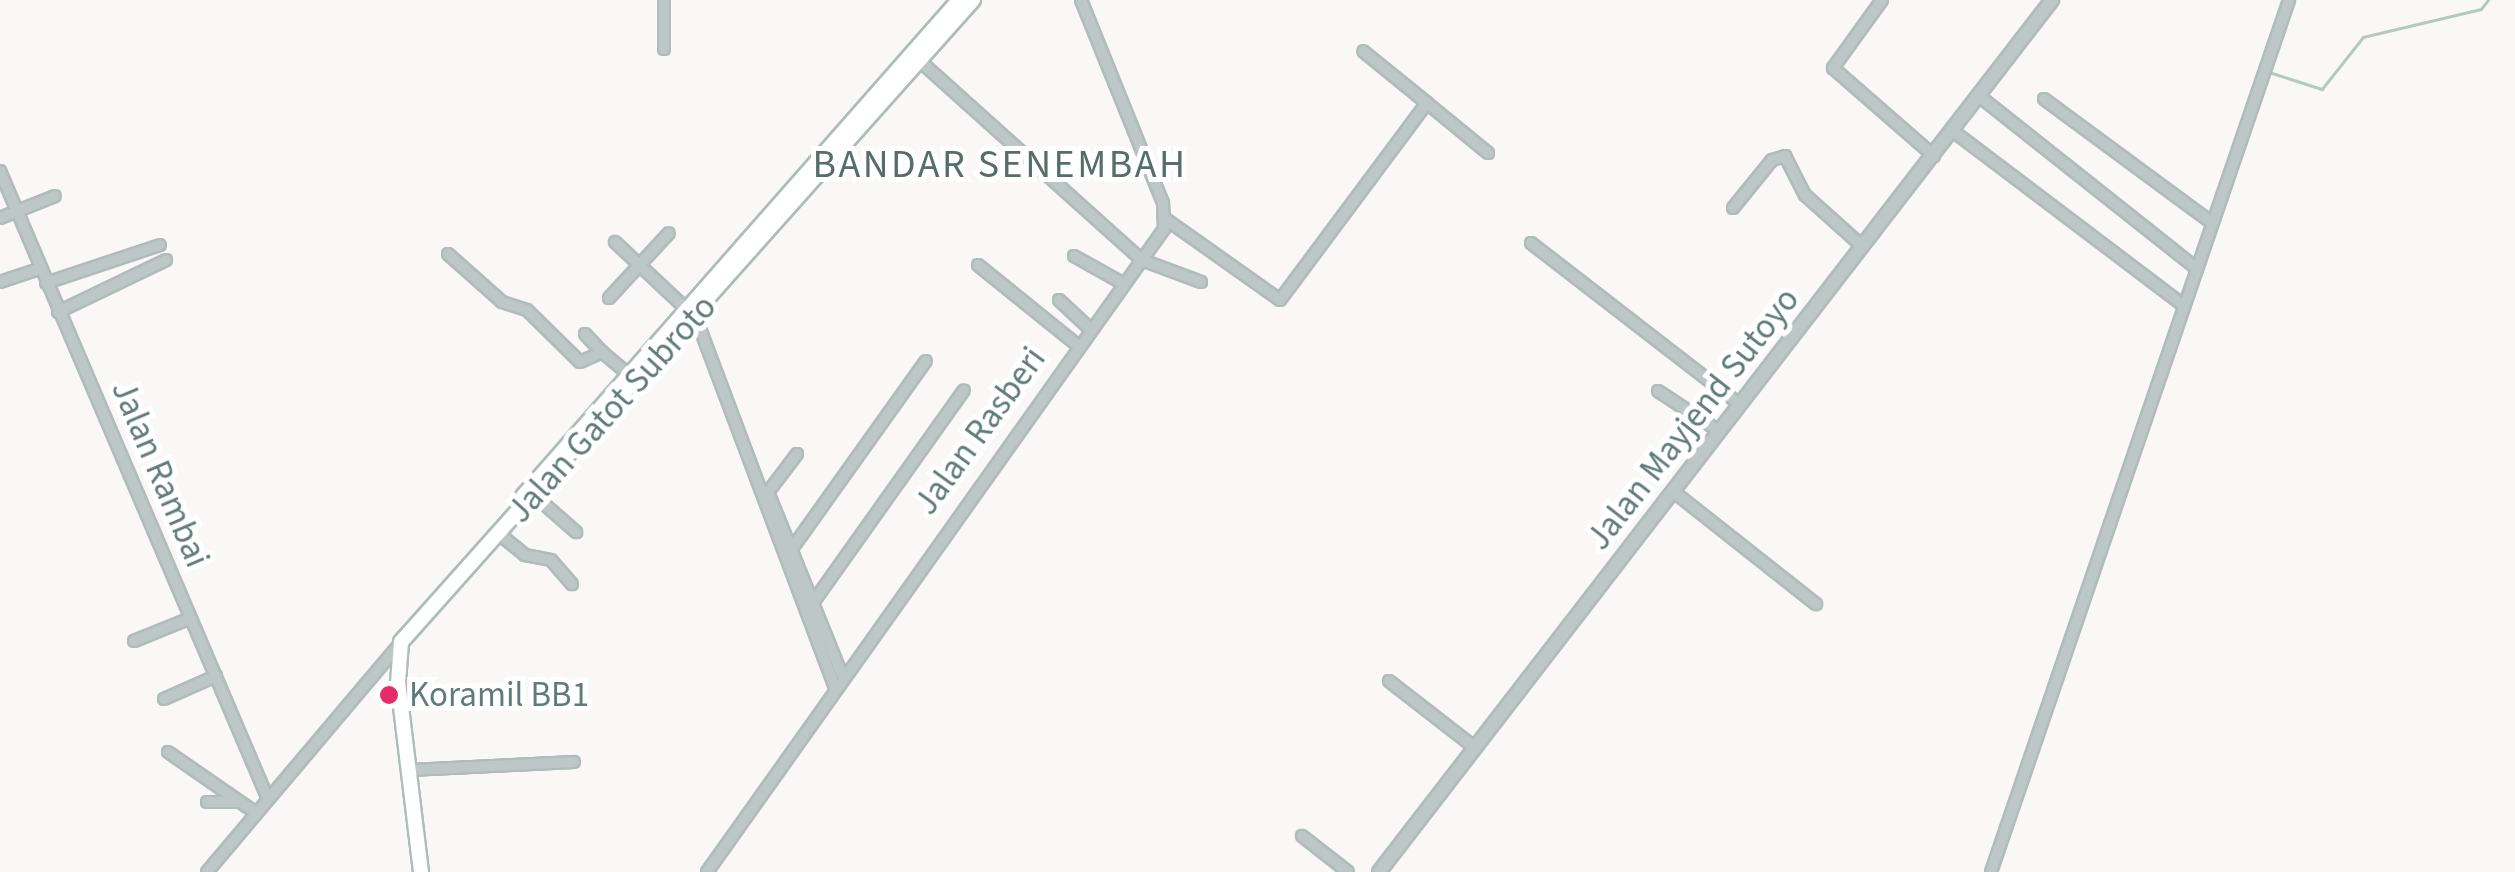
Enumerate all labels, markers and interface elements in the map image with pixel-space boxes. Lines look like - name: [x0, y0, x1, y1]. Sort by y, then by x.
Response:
- district label: BANDAR SENEMBAH: [812, 141, 1188, 189]
- street label: Jalan Mayjend Sutoyo: [1578, 280, 1808, 558]
- street label: Jalan Gatot Subroto: [499, 286, 725, 532]
- street label: Jalan Rasberi: [905, 339, 1055, 523]
- street label: Jalan Rambai: [102, 374, 218, 574]
- place label: Koramil BB1: [409, 674, 589, 716]
- marker: Koramil BB1: [378, 684, 400, 706]

